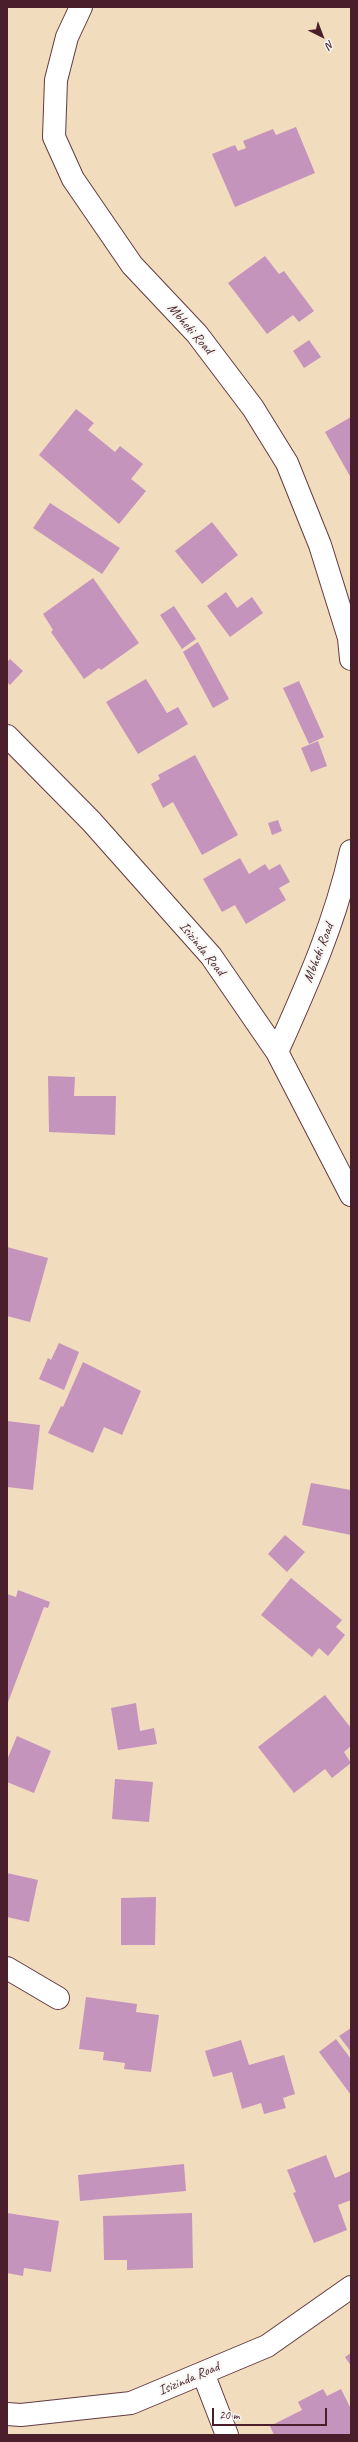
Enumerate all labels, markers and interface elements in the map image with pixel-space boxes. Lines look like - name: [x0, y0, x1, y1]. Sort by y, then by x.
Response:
- north arrow: [302, 16, 342, 56]
- text: N: [323, 37, 337, 52]
- street label: Mbheki Road: [163, 300, 217, 358]
- street label: Isizinda Road: [175, 919, 229, 979]
- street label: Mbheki Road: [300, 921, 338, 985]
- street label: Isizinda Road: [156, 2359, 222, 2399]
- scale bar: [214, 2400, 329, 2426]
- text: 20 m: [219, 2407, 239, 2423]

